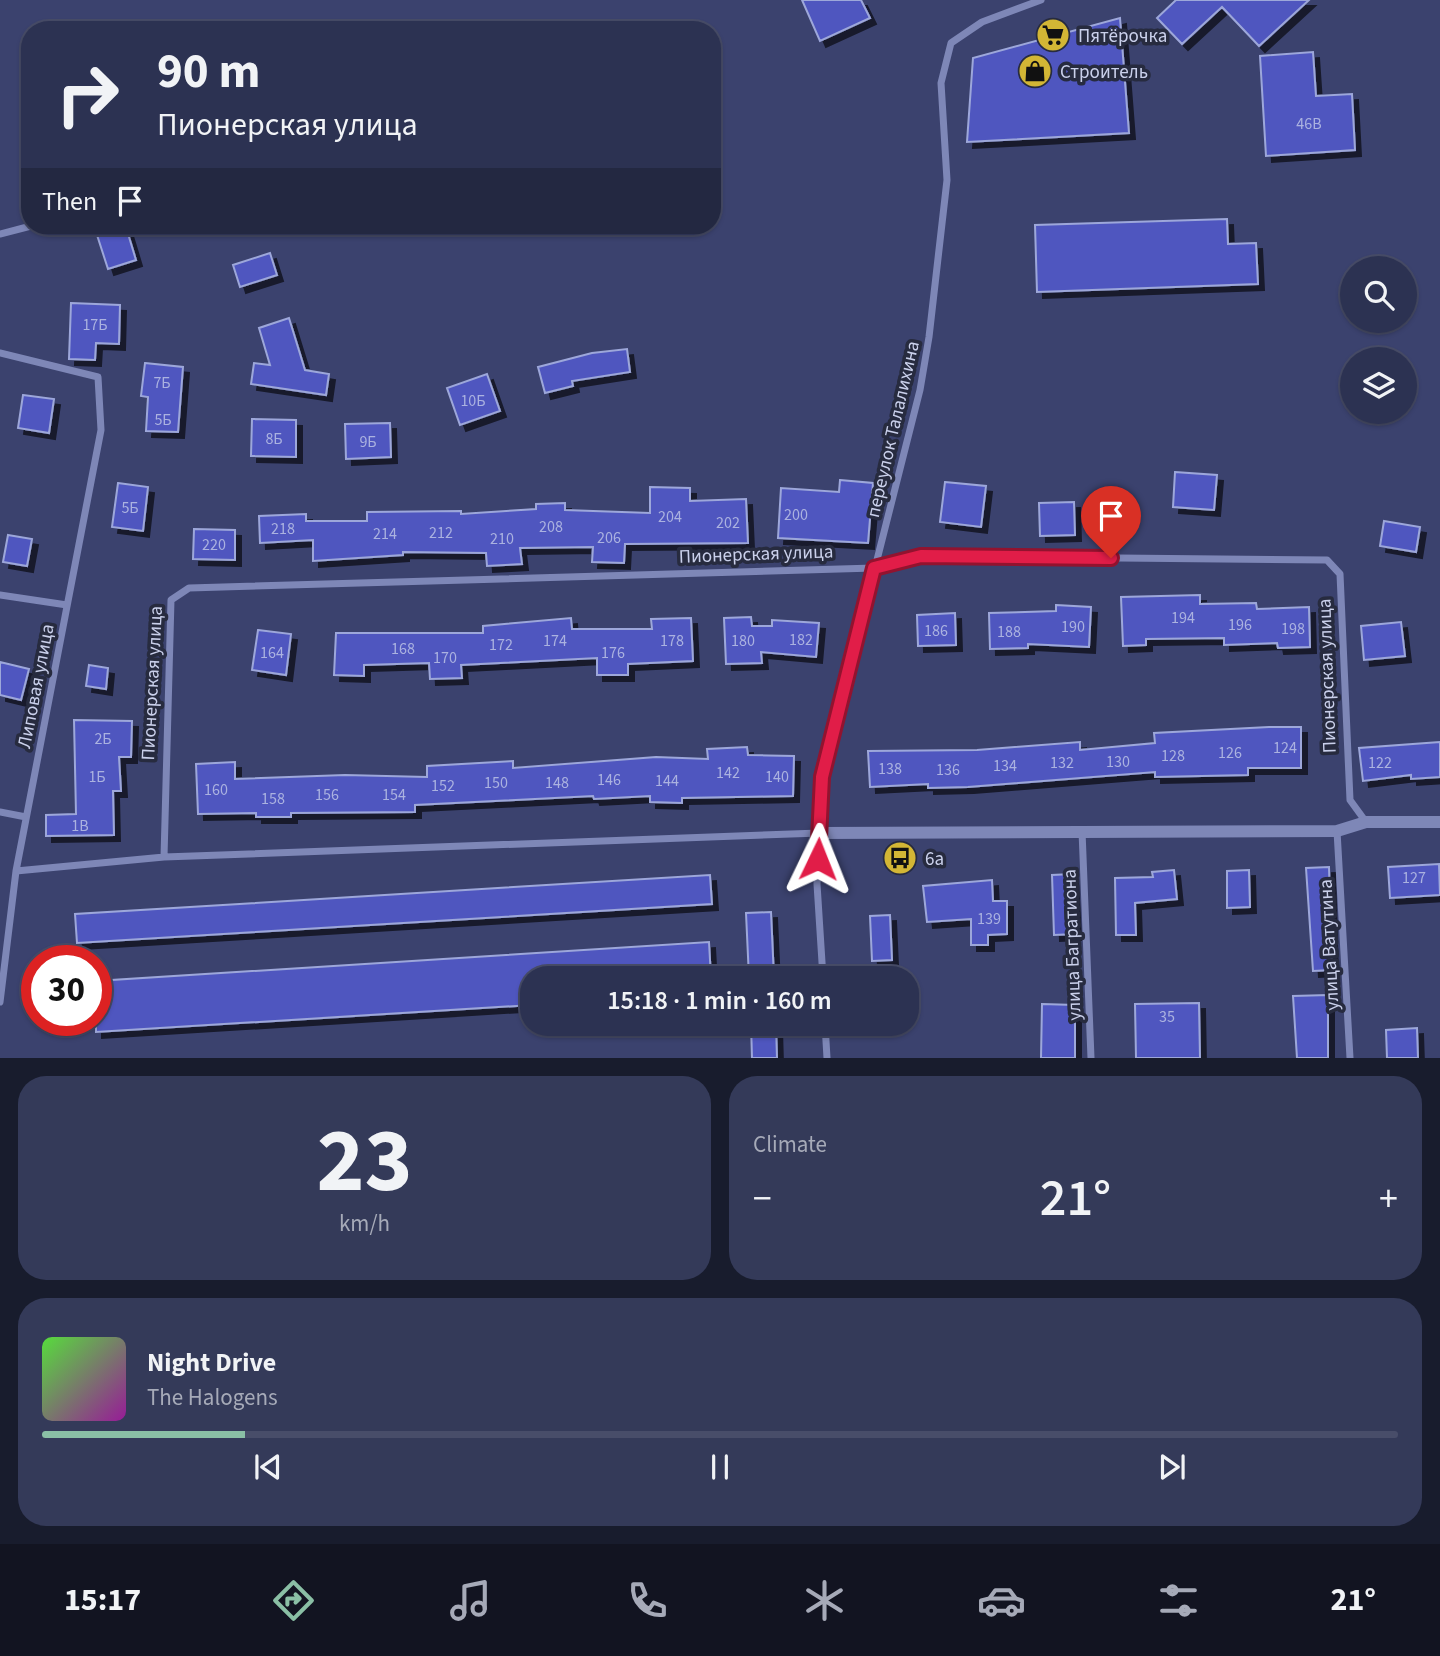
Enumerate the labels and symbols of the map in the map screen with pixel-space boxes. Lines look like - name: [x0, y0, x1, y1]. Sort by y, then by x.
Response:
- supermarket icon: Пятёрочка: [1034, 16, 1072, 54]
- place label: Пятёрочка: [1078, 23, 1167, 50]
- shop icon: Строитель: [1016, 52, 1054, 90]
- place label: Строитель: [1060, 59, 1148, 86]
- house number: 46В: [1296, 113, 1322, 135]
- house number: 17Б: [82, 314, 108, 336]
- street label: переулок Талалихина: [860, 338, 927, 520]
- house number: 7Б: [153, 372, 171, 394]
- house number: 10Б: [460, 390, 486, 412]
- house number: 5Б: [154, 409, 172, 431]
- house number: 8Б: [265, 428, 283, 450]
- house number: 9Б: [359, 431, 377, 453]
- pin: [1081, 486, 1141, 558]
- house number: 5Б: [121, 497, 139, 519]
- house number: 200: [784, 504, 808, 526]
- house number: 204: [658, 506, 682, 528]
- house number: 202: [716, 512, 740, 534]
- house number: 208: [539, 516, 563, 538]
- house number: 218: [271, 518, 295, 540]
- house number: 212: [429, 522, 453, 544]
- house number: 214: [373, 523, 397, 545]
- house number: 206: [597, 527, 621, 549]
- house number: 210: [490, 528, 514, 550]
- house number: 220: [202, 534, 226, 556]
- street label: Пионерская улица: [678, 538, 834, 571]
- street label: Пионерская улица: [1311, 598, 1344, 754]
- street label: Пионерская улица: [135, 605, 170, 761]
- house number: 194: [1171, 607, 1195, 629]
- house number: 196: [1228, 614, 1252, 636]
- house number: 190: [1061, 616, 1085, 638]
- house number: 198: [1281, 618, 1305, 640]
- house number: 186: [924, 620, 948, 642]
- house number: 188: [997, 621, 1021, 643]
- street label: Липовая улица: [11, 622, 62, 751]
- house number: 182: [789, 629, 813, 651]
- house number: 174: [543, 630, 567, 652]
- house number: 178: [660, 630, 684, 652]
- house number: 180: [731, 630, 755, 652]
- house number: 172: [489, 634, 513, 656]
- house number: 168: [391, 638, 415, 660]
- house number: 164: [260, 642, 284, 664]
- house number: 176: [601, 642, 625, 664]
- house number: 170: [433, 647, 457, 669]
- house number: 2Б: [94, 728, 112, 750]
- house number: 124: [1273, 737, 1297, 759]
- house number: 126: [1218, 742, 1242, 764]
- house number: 128: [1161, 745, 1185, 767]
- house number: 130: [1106, 751, 1130, 773]
- house number: 132: [1050, 752, 1074, 774]
- house number: 122: [1368, 752, 1392, 774]
- house number: 134: [993, 755, 1017, 777]
- house number: 138: [878, 758, 902, 780]
- house number: 136: [936, 759, 960, 781]
- house number: 142: [716, 762, 740, 784]
- house number: 1Б: [88, 766, 106, 788]
- house number: 140: [765, 766, 789, 788]
- house number: 146: [597, 769, 621, 791]
- house number: 144: [655, 770, 679, 792]
- house number: 150: [484, 772, 508, 794]
- house number: 148: [545, 772, 569, 794]
- house number: 152: [431, 775, 455, 797]
- house number: 160: [204, 779, 228, 801]
- house number: 156: [315, 784, 339, 806]
- house number: 154: [382, 784, 406, 806]
- house number: 158: [261, 788, 285, 810]
- house number: 1В: [71, 815, 89, 837]
- position arrow: [781, 822, 855, 896]
- bus stop icon: 6а: [881, 839, 919, 877]
- place label: 6а: [925, 846, 944, 873]
- house number: 127: [1402, 867, 1426, 889]
- street label: улица Багратиона: [1056, 869, 1089, 1021]
- street label: улица Ватутина: [1313, 879, 1346, 1011]
- house number: 139: [977, 908, 1001, 930]
- speed limit sign: 30: [21, 945, 112, 1036]
- house number: 35: [1159, 1006, 1175, 1028]

